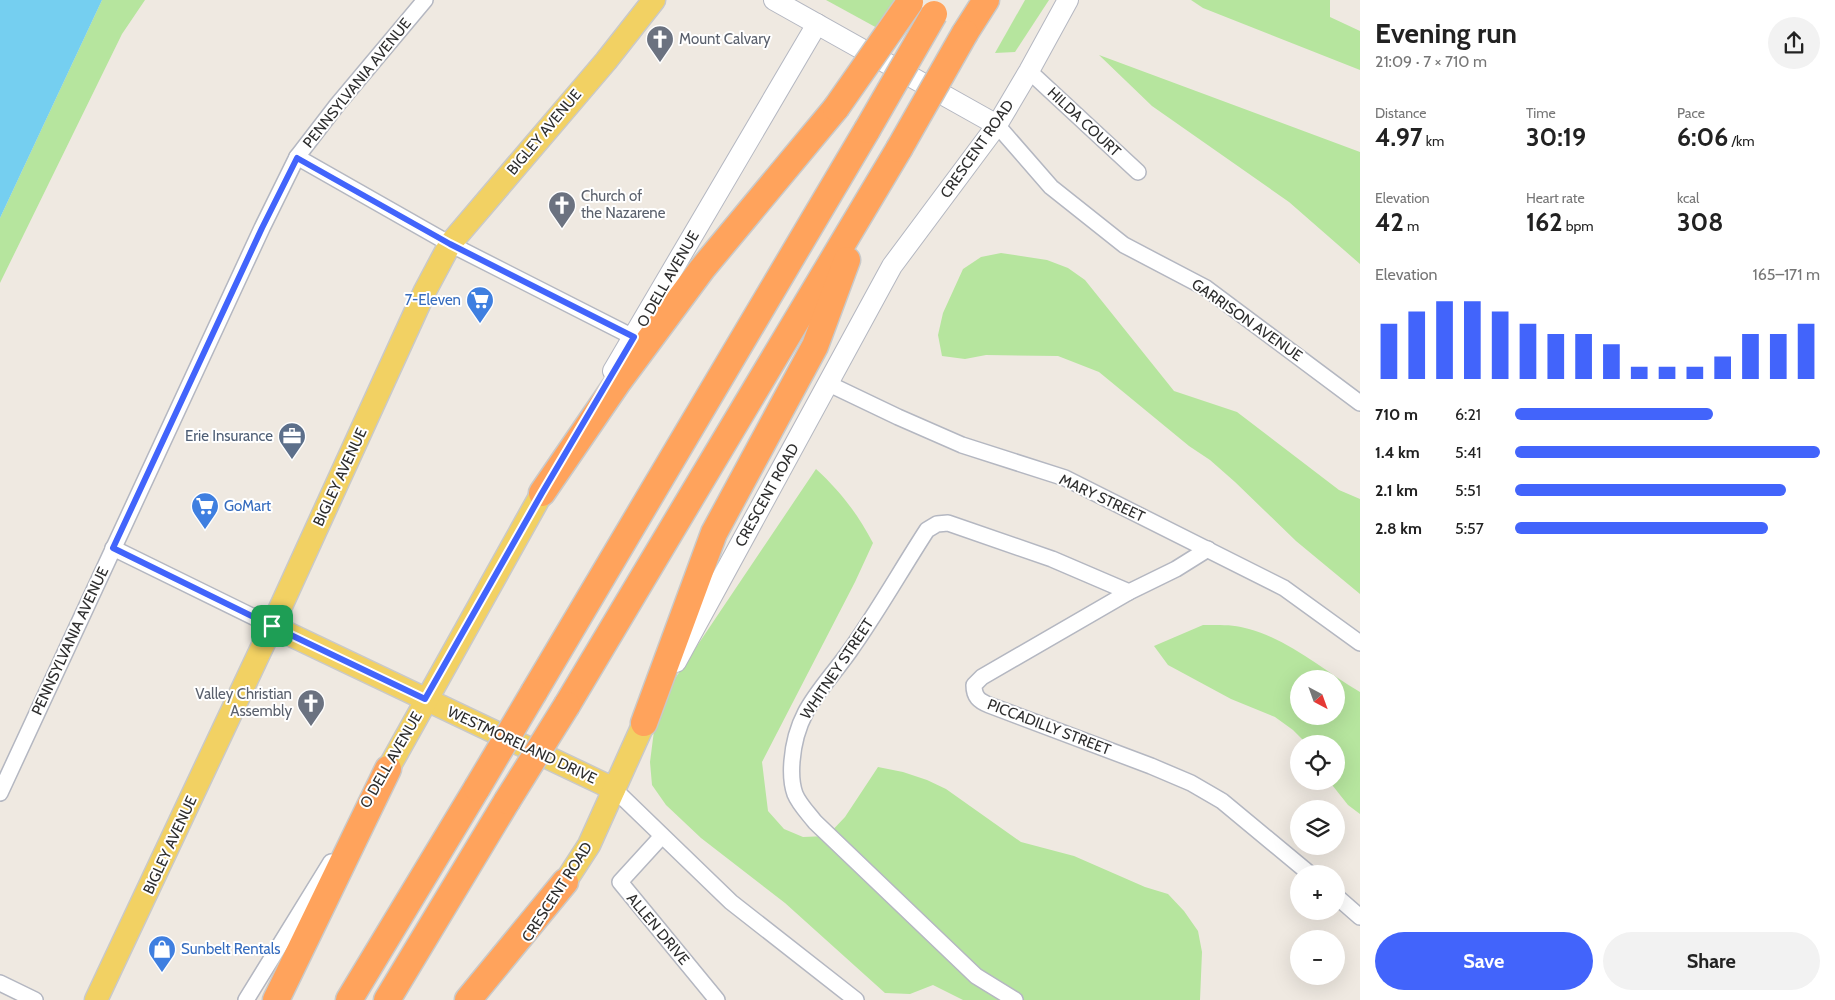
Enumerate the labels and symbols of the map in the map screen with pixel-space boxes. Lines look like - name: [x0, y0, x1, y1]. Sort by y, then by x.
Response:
- street label: PENNSYLVANIA AVENUE: [299, 15, 415, 151]
- church icon: Mount Calvary: [645, 24, 675, 63]
- place label: Mount Calvary: [679, 30, 771, 48]
- street label: HILDA COURT: [1044, 84, 1124, 160]
- street label: BIGLEY AVENUE: [503, 86, 585, 178]
- street label: CRESCENT ROAD: [937, 96, 1018, 201]
- place label: Church of the Nazarene: [581, 187, 666, 222]
- church icon: Church of the Nazarene: [547, 190, 577, 229]
- street label: O DELL AVENUE: [633, 228, 703, 330]
- street label: GARRISON AVENUE: [1188, 275, 1306, 365]
- supermarket icon: 7-Eleven: [465, 285, 495, 324]
- place label: 7-Eleven: [405, 291, 461, 309]
- office icon: Erie Insurance: [277, 421, 307, 460]
- street label: BIGLEY AVENUE: [309, 425, 371, 529]
- place label: Erie Insurance: [185, 427, 273, 445]
- street label: CRESCENT ROAD: [731, 440, 803, 550]
- street label: MARY STREET: [1056, 470, 1148, 526]
- supermarket icon: GoMart: [190, 491, 220, 530]
- place label: GoMart: [224, 497, 271, 515]
- street label: PENNSYLVANIA AVENUE: [28, 564, 112, 718]
- pin: [251, 605, 293, 647]
- street label: WHITNEY STREET: [797, 615, 877, 723]
- north arrow: [1290, 670, 1345, 725]
- place label: Valley Christian Assembly: [195, 685, 292, 720]
- church icon: Valley Christian Assembly: [296, 688, 326, 727]
- street label: PICCADILLY STREET: [985, 695, 1113, 759]
- street label: WESTMORELAND DRIVE: [444, 702, 600, 788]
- street label: O DELL AVENUE: [356, 709, 426, 811]
- street label: BIGLEY AVENUE: [139, 793, 201, 897]
- street label: CRESCENT ROAD: [518, 839, 596, 945]
- street label: ALLEN DRIVE: [623, 890, 693, 968]
- shop icon: Sunbelt Rentals: [147, 934, 177, 973]
- place label: Sunbelt Rentals: [181, 940, 281, 958]

